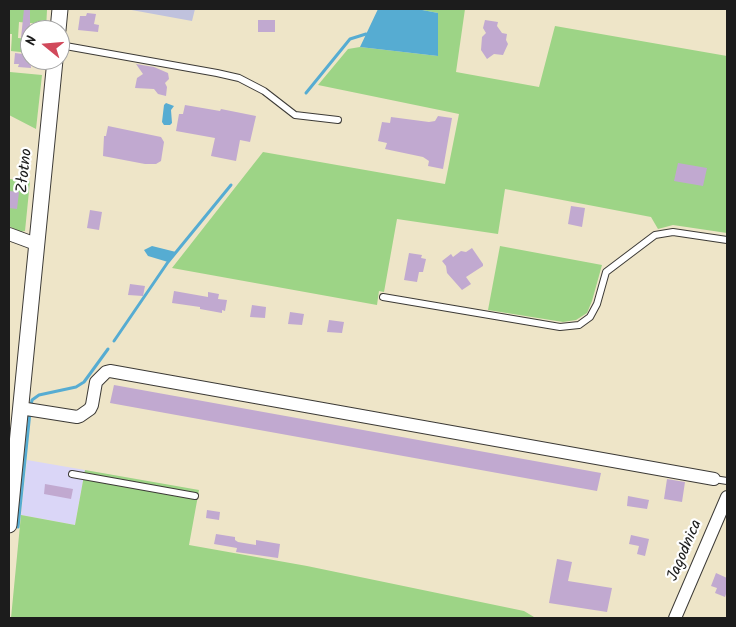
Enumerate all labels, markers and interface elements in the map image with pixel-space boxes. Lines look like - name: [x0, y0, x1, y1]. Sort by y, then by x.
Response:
- north arrow: [20, 20, 70, 70]
- text: N: [20, 33, 43, 48]
- street label: Złotno: [14, 148, 38, 194]
- street label: Jagodnica: [665, 517, 707, 585]

